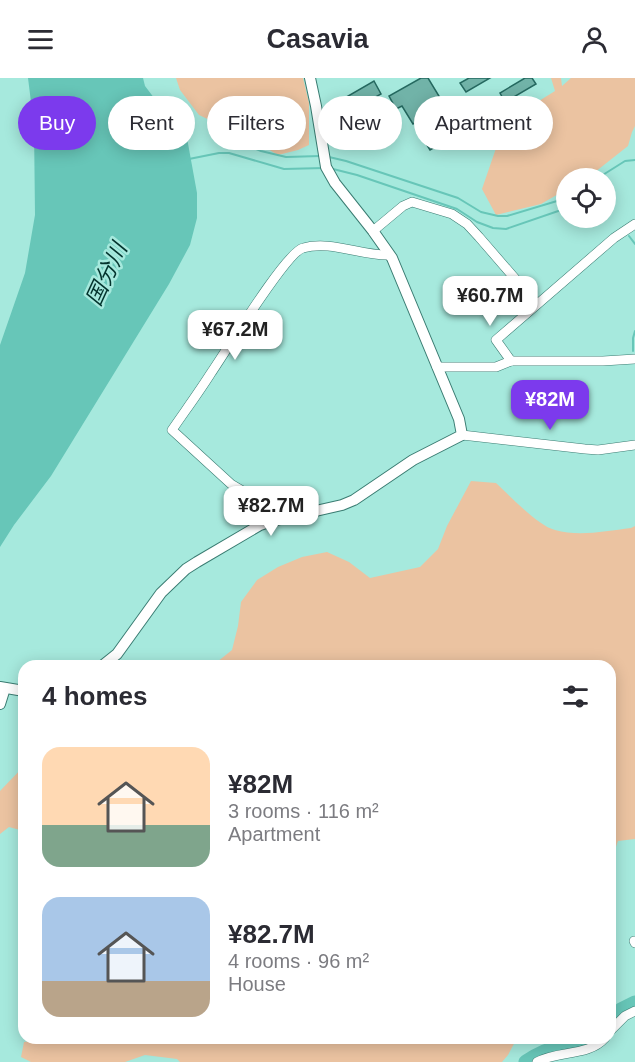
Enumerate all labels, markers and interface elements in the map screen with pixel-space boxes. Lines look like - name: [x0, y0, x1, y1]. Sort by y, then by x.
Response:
- icon: menu: [24, 23, 57, 56]
- icon: person: [578, 23, 611, 56]
- text: Casavia: [266, 24, 369, 54]
- chip: Buy: [18, 96, 96, 150]
- chip: Rent: [108, 96, 195, 150]
- chip: Filters: [207, 96, 306, 150]
- chip: New: [318, 96, 402, 150]
- chip: Apartment: [414, 96, 553, 150]
- map controls: [556, 168, 616, 228]
- button: locate: [556, 168, 616, 228]
- water label: 国分川: [81, 237, 133, 309]
- pin: ¥60.7M: [441, 276, 539, 327]
- text: ¥60.7M: [457, 284, 523, 306]
- pin: ¥67.2M: [186, 310, 284, 361]
- text: ¥67.2M: [202, 318, 268, 340]
- pin: ¥82M: [514, 380, 586, 431]
- text: ¥82M: [525, 388, 575, 410]
- pin: ¥82.7M: [222, 486, 320, 537]
- text: ¥82.7M: [238, 494, 304, 516]
- icon: filters: [559, 680, 592, 713]
- text: 4 homes: [42, 681, 148, 711]
- text: ¥82M: [228, 769, 293, 799]
- icon: home: [90, 771, 162, 843]
- text: 3 rooms · 116 m²: [228, 800, 379, 822]
- text: Apartment: [228, 823, 320, 845]
- text: ¥82.7M: [228, 919, 315, 949]
- icon: home: [90, 921, 162, 993]
- text: 4 rooms · 96 m²: [228, 950, 369, 972]
- text: House: [228, 973, 286, 995]

